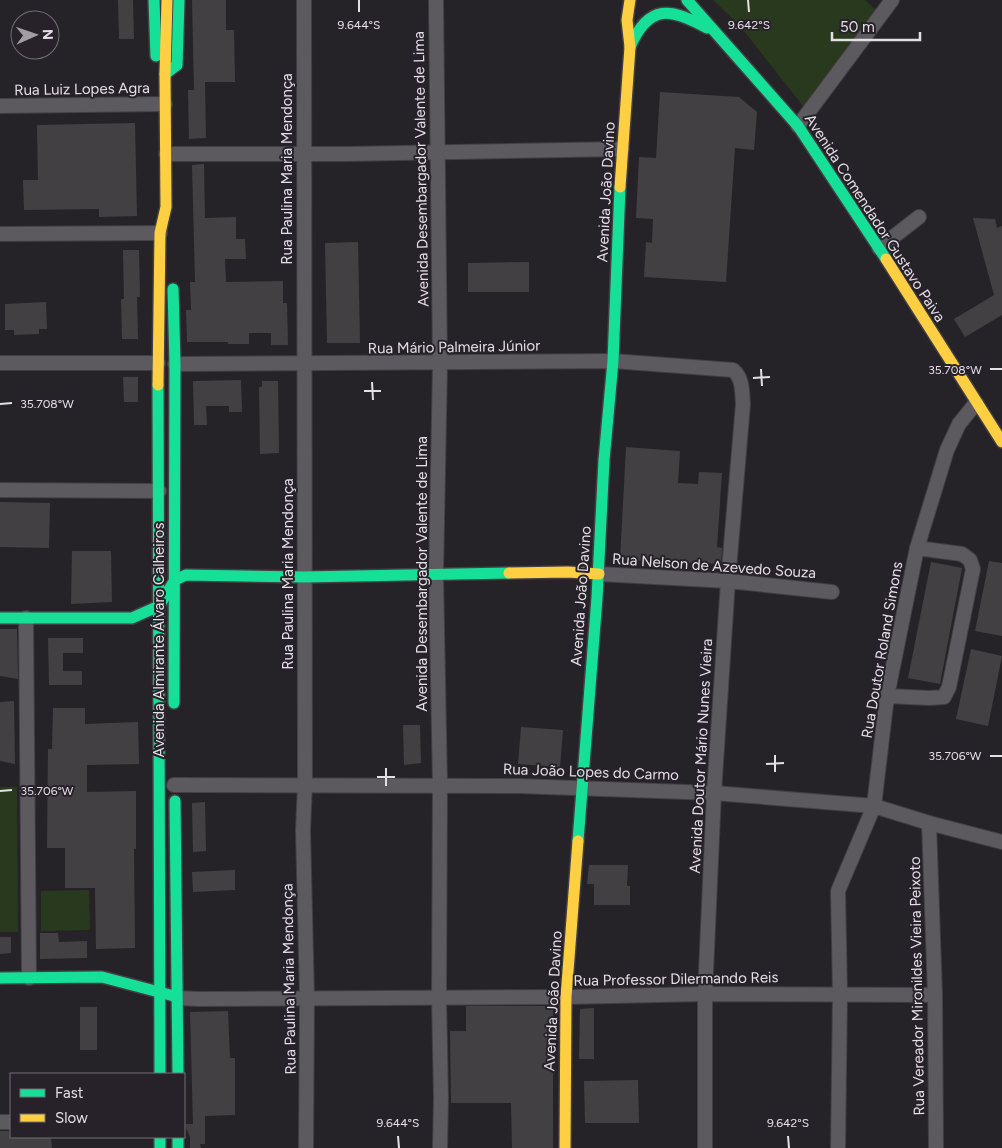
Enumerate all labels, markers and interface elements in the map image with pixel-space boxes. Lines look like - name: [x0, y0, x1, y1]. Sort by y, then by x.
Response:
- north arrow: [10, 10, 60, 60]
- scale bar: [832, 10, 920, 42]
- text: 9.644°S: [338, 18, 380, 32]
- text: 9.642°S: [728, 18, 770, 32]
- text: 50 m: [840, 18, 875, 36]
- text: N: [39, 29, 56, 40]
- street label: Avenida Desembargador Valente de Lima: [410, 31, 432, 307]
- street label: Rua Paulina Maria Mendonça: [278, 73, 296, 265]
- street label: Rua Luiz Lopes Agra: [14, 79, 150, 99]
- street label: Avenida Comendador Gustavo Paiva: [801, 111, 949, 325]
- street label: Avenida João Davino: [593, 121, 619, 263]
- street label: Rua Mário Palmeira Júnior: [368, 336, 540, 358]
- text: 35.708°W: [928, 363, 982, 377]
- text: 35.708°W: [20, 397, 74, 411]
- street label: Avenida Desembargador Valente de Lima: [413, 436, 431, 712]
- street label: Rua Paulina Maria Mendonça: [279, 478, 297, 670]
- street label: Avenida Almirante Álvaro Calheiros: [150, 523, 168, 757]
- street label: Avenida João Davino: [567, 525, 595, 667]
- street label: Rua Nelson de Azevedo Souza: [611, 550, 817, 582]
- street label: Rua Doutor Roland Simons: [858, 560, 906, 740]
- street label: Avenida Doutor Mário Nunes Vieira: [686, 638, 716, 874]
- text: 35.706°W: [929, 749, 982, 763]
- street label: Rua João Lopes do Carmo: [503, 760, 680, 784]
- text: 35.706°W: [21, 784, 74, 798]
- street label: Rua Vereador Mironildes Vieira Peixoto: [906, 856, 928, 1116]
- street label: Rua Paulina Maria Mendonça: [278, 883, 300, 1075]
- street label: Avenida João Davino: [540, 930, 566, 1072]
- street label: Rua Professor Dilermando Reis: [573, 968, 779, 990]
- legend: [10, 1073, 185, 1138]
- text: Fast: [55, 1084, 84, 1102]
- text: Slow: [55, 1109, 88, 1127]
- text: 9.644°S: [377, 1116, 419, 1130]
- text: 9.642°S: [767, 1116, 809, 1130]

